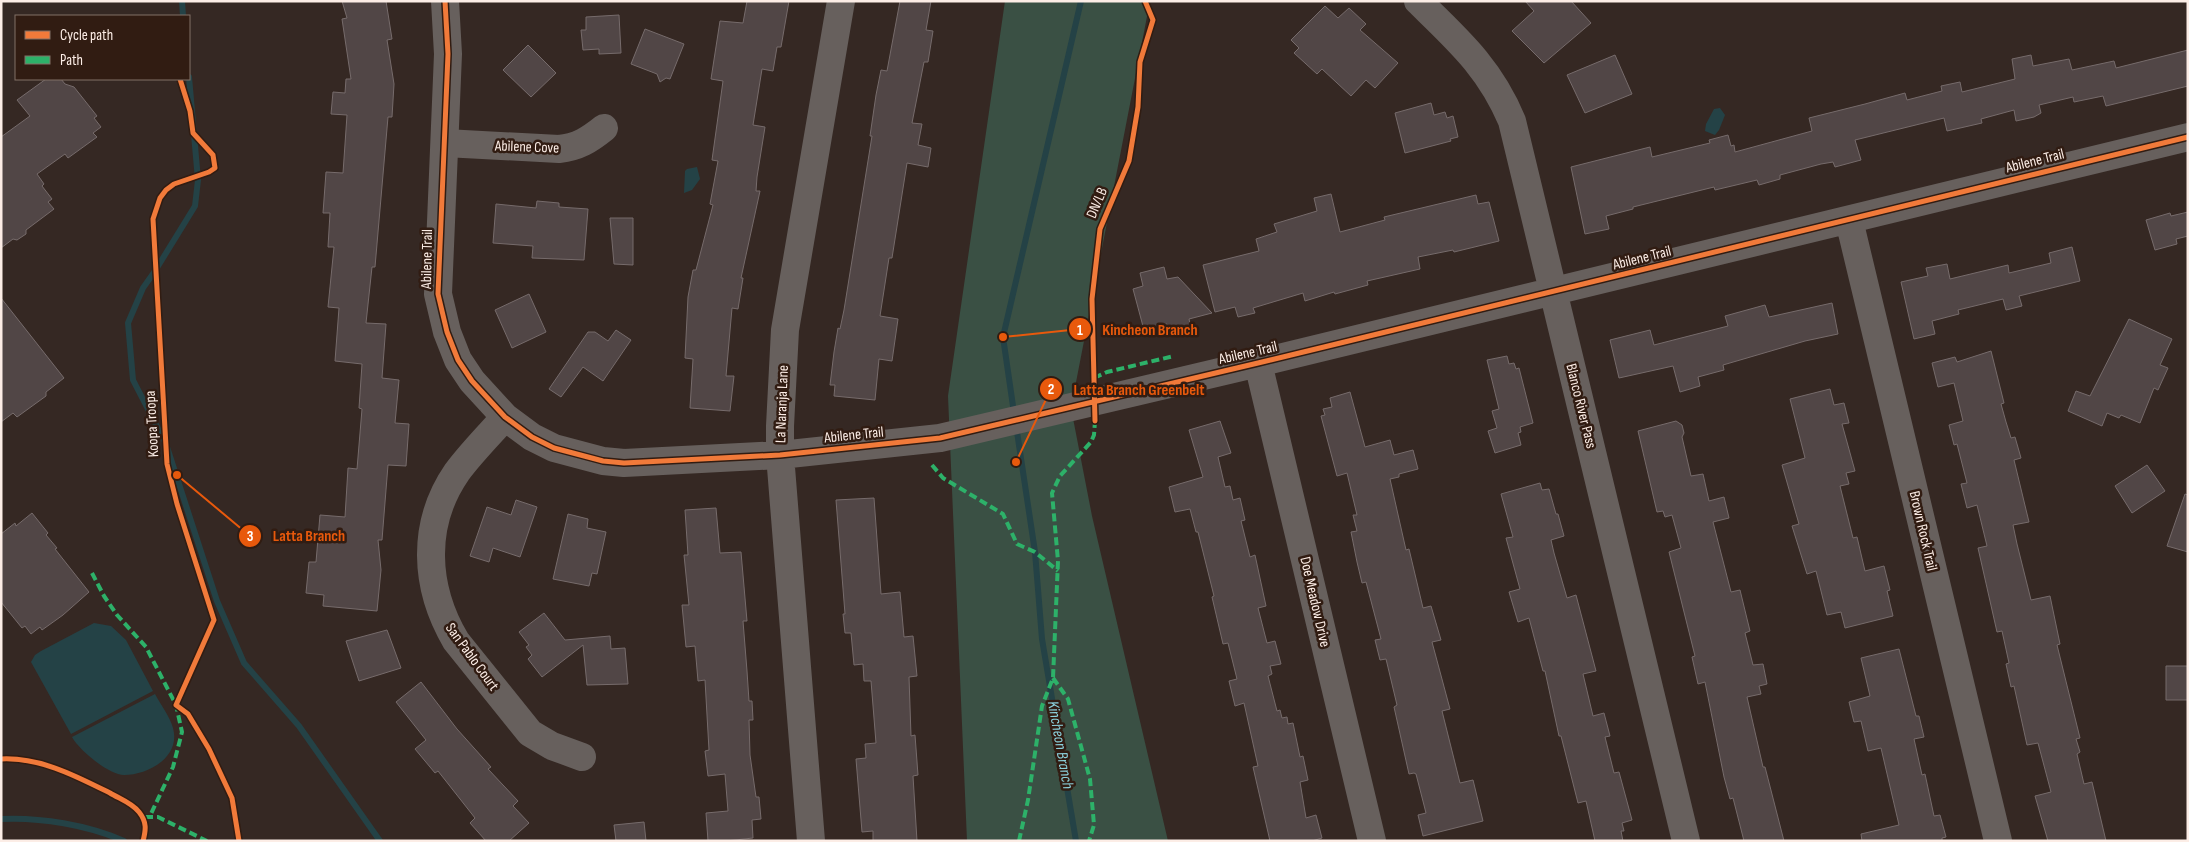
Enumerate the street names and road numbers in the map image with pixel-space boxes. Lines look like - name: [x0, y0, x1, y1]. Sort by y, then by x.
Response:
- street label: Abilene Cove: [494, 136, 559, 158]
- street label: Abilene Trail: [2003, 145, 2066, 178]
- street label: DN/LB: [1082, 184, 1112, 221]
- street label: Abilene Trail: [417, 229, 437, 290]
- street label: Abilene Trail: [1610, 242, 1673, 275]
- street label: Abilene Trail: [1216, 337, 1279, 369]
- street label: Blanco River Pass: [1561, 362, 1601, 450]
- street label: La Naranja Lane: [771, 365, 793, 443]
- street label: Koopa Troopa: [141, 390, 163, 458]
- street label: Abilene Trail: [822, 422, 885, 448]
- street label: Brown Rock Trail: [1905, 489, 1941, 573]
- street label: Doe Meadow Drive: [1295, 555, 1335, 649]
- street label: San Pablo Court: [441, 619, 503, 695]

